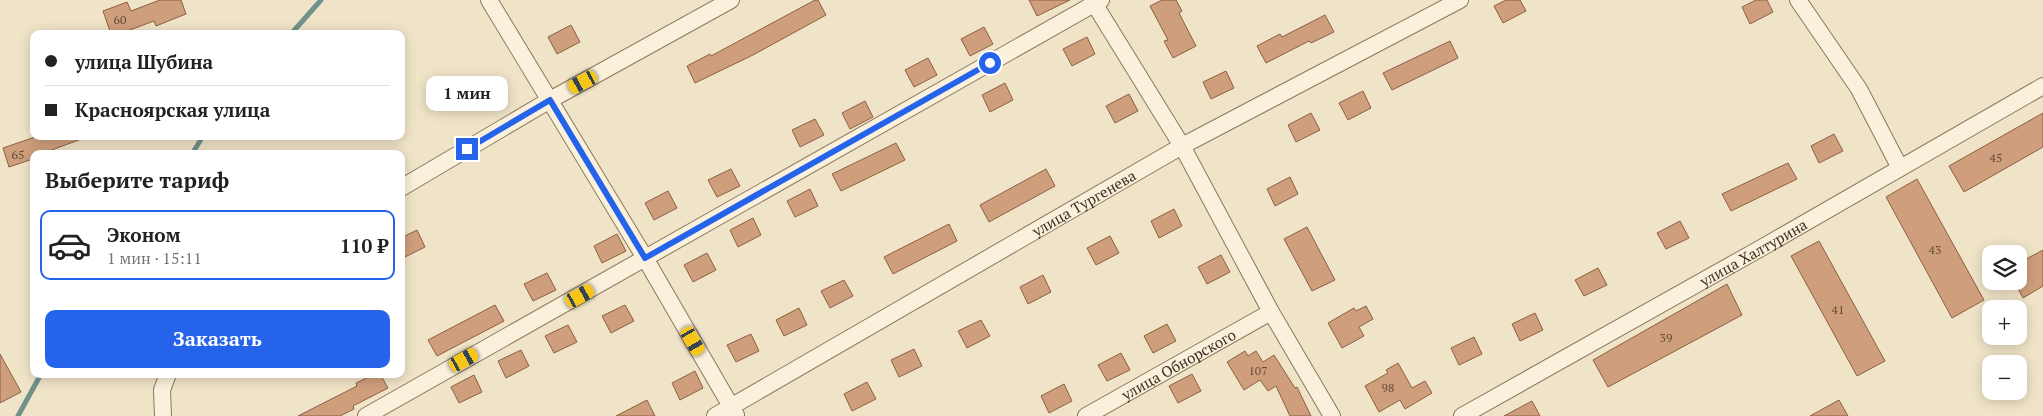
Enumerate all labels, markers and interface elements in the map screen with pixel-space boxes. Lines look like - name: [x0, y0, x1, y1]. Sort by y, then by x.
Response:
- house number: 60: [114, 12, 126, 27]
- text: улица Шубина: [75, 49, 213, 74]
- route start: [979, 52, 1001, 74]
- car: [566, 68, 599, 96]
- callout: 1 мин: [426, 76, 508, 112]
- text: 1 мин: [443, 82, 491, 104]
- text: Красноярская улица: [75, 97, 270, 122]
- route end: [456, 138, 478, 160]
- house number: 65: [12, 147, 24, 162]
- house number: 45: [1990, 150, 2002, 165]
- text: Выберите тариф: [45, 165, 229, 194]
- street label: улица Тургенева: [1027, 165, 1140, 241]
- street label: улица Халтурина: [1695, 214, 1811, 291]
- text: Эконом: [107, 222, 181, 247]
- icon: car: [47, 223, 92, 268]
- text: 110 ₽: [340, 233, 388, 258]
- house number: 43: [1929, 242, 1941, 257]
- map controls: [1982, 245, 2027, 400]
- button: layers: [1982, 245, 2027, 290]
- text: 1 мин · 15:11: [107, 247, 202, 269]
- car: [563, 282, 596, 310]
- button: +: [1982, 300, 2027, 345]
- house number: 41: [1832, 302, 1844, 317]
- button: Заказать: [45, 310, 390, 368]
- car: [679, 324, 706, 358]
- street label: улица Обнорского: [1117, 324, 1239, 405]
- house number: 39: [1660, 330, 1672, 345]
- car: [447, 346, 480, 374]
- button: −: [1982, 355, 2027, 400]
- house number: 107: [1248, 363, 1268, 378]
- house number: 98: [1382, 380, 1394, 395]

